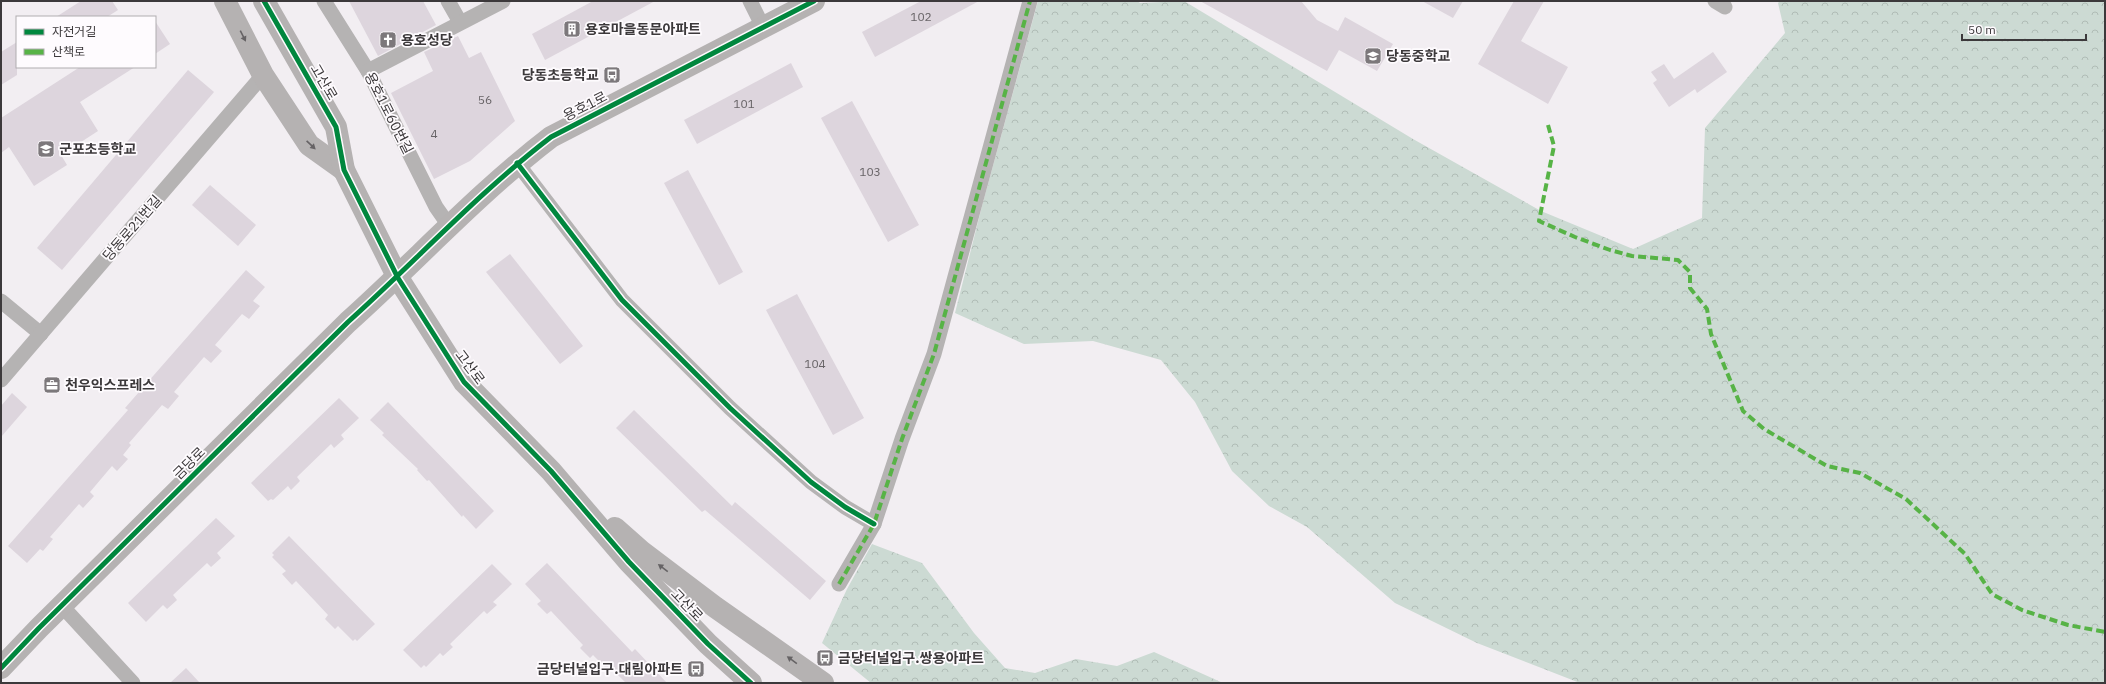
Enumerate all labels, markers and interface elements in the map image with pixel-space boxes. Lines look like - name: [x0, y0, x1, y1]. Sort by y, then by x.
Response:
- house number: 102: [910, 9, 932, 24]
- legend: [16, 16, 156, 68]
- scale bar: [1962, 16, 2086, 42]
- building icon: 용호마을동문아파트: [562, 19, 582, 39]
- place label: 용호마을동문아파트: [585, 20, 701, 38]
- text: 50 m: [1968, 22, 1996, 37]
- text: 자전거길: [52, 24, 96, 39]
- one-way arrow: [240, 30, 246, 41]
- church icon: 용호성당: [378, 30, 398, 50]
- place label: 용호성당: [401, 31, 453, 49]
- text: 산책로: [52, 44, 85, 59]
- school or university icon: 당동중학교: [1363, 46, 1383, 66]
- place label: 당동중학교: [1386, 47, 1451, 65]
- street label: 고산로: [307, 61, 342, 103]
- bus stop icon: 당동초등학교: [602, 65, 622, 85]
- place label: 당동초등학교: [522, 66, 599, 84]
- street label: 용호1로60번길: [361, 69, 417, 157]
- street label: 용호1로: [560, 87, 610, 125]
- house number: 56: [478, 92, 492, 107]
- house number: 101: [733, 96, 755, 111]
- house number: 4: [430, 126, 438, 141]
- school or university icon: 군포초등학교: [36, 139, 56, 159]
- place label: 군포초등학교: [59, 140, 136, 158]
- one-way arrow: [306, 141, 316, 150]
- house number: 103: [859, 164, 881, 179]
- street label: 당동로21번길: [99, 191, 165, 265]
- street label: 고산로: [451, 346, 489, 388]
- house number: 104: [804, 356, 826, 371]
- office icon: 천우익스프레스: [42, 375, 62, 395]
- place label: 천우익스프레스: [65, 376, 155, 394]
- street label: 금당로: [169, 443, 209, 483]
- one-way arrow: [658, 564, 669, 572]
- street label: 고산로: [667, 585, 707, 625]
- bus stop icon: 금당터널입구.쌍용아파트: [815, 648, 835, 668]
- place label: 금당터널입구.쌍용아파트: [838, 649, 984, 667]
- one-way arrow: [786, 656, 797, 664]
- bus stop icon: 금당터널입구.대림아파트: [686, 659, 706, 679]
- place label: 금당터널입구.대림아파트: [537, 660, 683, 678]

